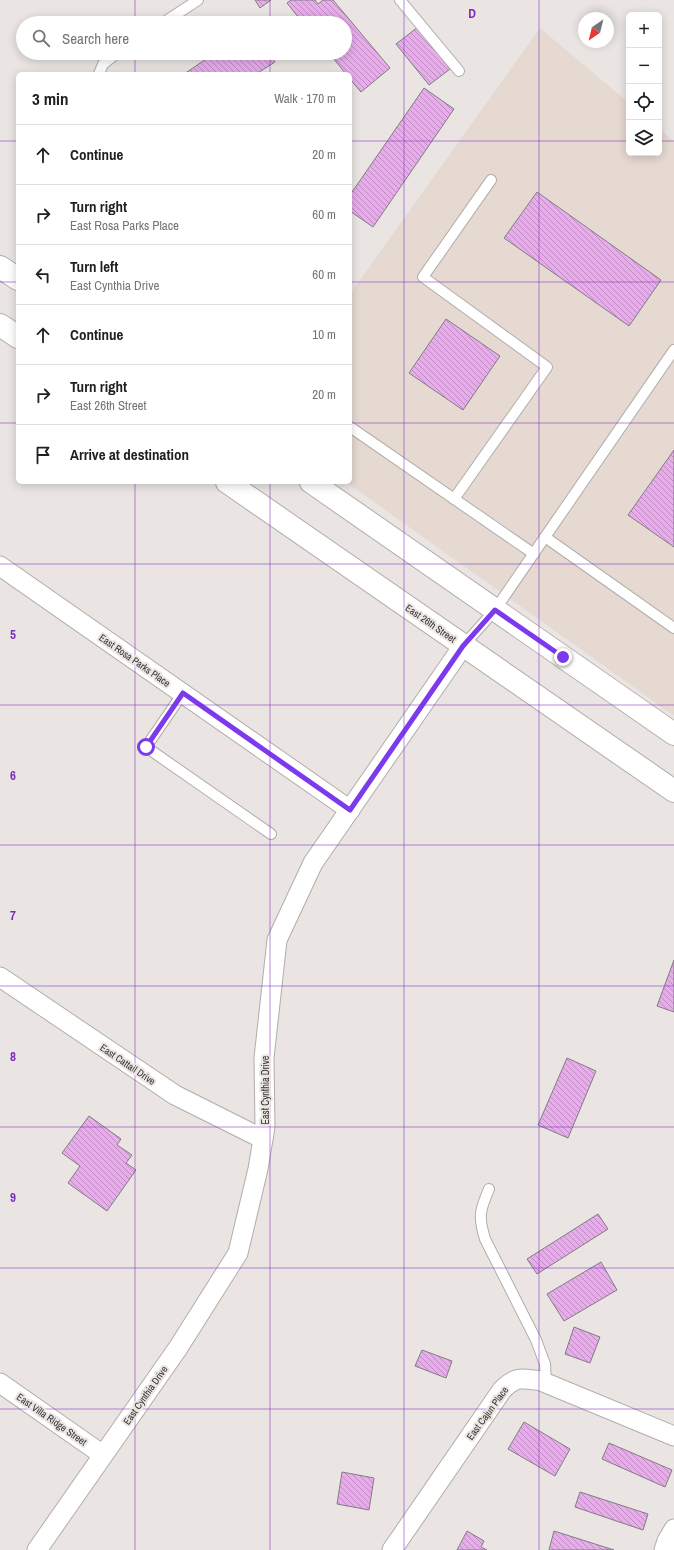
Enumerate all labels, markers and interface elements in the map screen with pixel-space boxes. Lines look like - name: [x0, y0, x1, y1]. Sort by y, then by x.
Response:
- text: D: [468, 5, 476, 22]
- north arrow: [578, 12, 614, 48]
- map controls: [626, 12, 662, 156]
- button: +: [626, 12, 662, 48]
- search box: [16, 16, 352, 60]
- icon: search: [30, 27, 52, 49]
- text: Search here: [62, 28, 129, 49]
- button: −: [626, 48, 662, 84]
- button: locate: [626, 84, 662, 120]
- text: 3 min: [32, 87, 68, 110]
- text: Walk · 170 m: [274, 90, 336, 107]
- button: layers: [626, 120, 662, 156]
- icon: ahead: [32, 144, 54, 166]
- text: Continue: [70, 144, 123, 165]
- text: 20 m: [312, 146, 336, 163]
- text: Turn right: [70, 196, 127, 217]
- icon: right: [32, 204, 54, 226]
- text: 60 m: [312, 206, 336, 223]
- text: East Rosa Parks Place: [70, 217, 179, 234]
- text: Turn left: [70, 256, 118, 277]
- icon: left: [32, 264, 54, 286]
- text: 60 m: [312, 266, 336, 283]
- text: East Cynthia Drive: [70, 277, 159, 294]
- icon: ahead: [32, 324, 54, 346]
- text: Continue: [70, 324, 123, 345]
- text: 10 m: [312, 326, 336, 343]
- text: Turn right: [70, 376, 127, 397]
- icon: right: [32, 384, 54, 406]
- text: 20 m: [312, 386, 336, 403]
- text: East 26th Street: [70, 397, 146, 414]
- icon: arrive: [32, 444, 54, 466]
- text: Arrive at destination: [70, 444, 189, 465]
- street label: East 26th Street: [403, 601, 459, 646]
- text: 5: [10, 626, 16, 643]
- street label: East Rosa Parks Place: [97, 631, 173, 690]
- route end: [554, 648, 572, 666]
- route start: [137, 738, 155, 756]
- text: 6: [10, 767, 16, 784]
- text: 7: [10, 907, 16, 924]
- street label: East Cattail Drive: [97, 1041, 158, 1088]
- text: 8: [10, 1048, 16, 1065]
- street label: East Cynthia Drive: [259, 1055, 272, 1124]
- text: 9: [10, 1189, 16, 1206]
- street label: East Cynthia Drive: [120, 1363, 171, 1427]
- street label: East Cajun Place: [464, 1384, 511, 1443]
- street label: East Villa Ridge Street: [14, 1390, 90, 1449]

